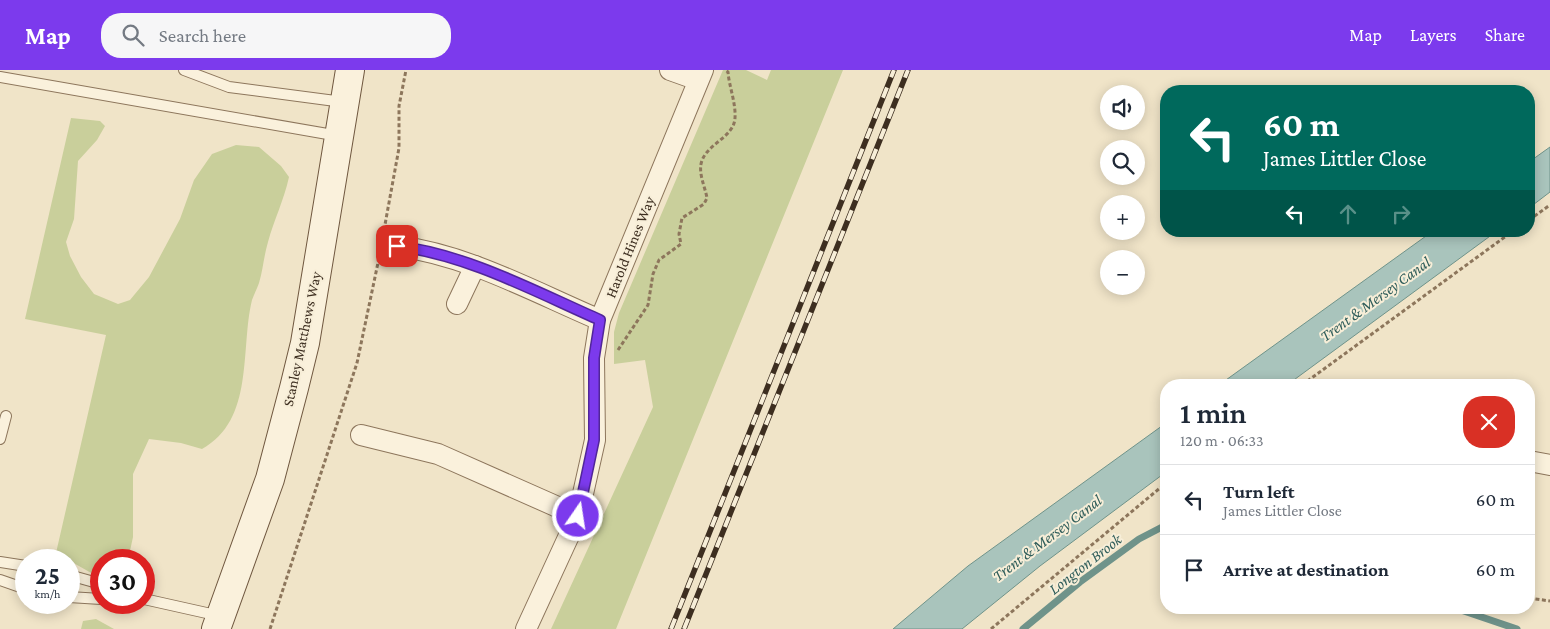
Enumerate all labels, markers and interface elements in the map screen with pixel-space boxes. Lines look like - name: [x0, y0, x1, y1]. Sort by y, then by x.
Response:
- search box: [101, 13, 451, 58]
- icon: search: [119, 21, 147, 49]
- text: Map: [25, 22, 71, 49]
- text: Search here: [159, 25, 246, 46]
- text: Map: [1349, 25, 1382, 45]
- text: Layers: [1410, 25, 1457, 45]
- text: Share: [1485, 25, 1525, 45]
- map controls: [1100, 85, 1145, 295]
- button: sound: [1100, 85, 1145, 130]
- icon: left: [1180, 105, 1245, 170]
- text: 60 m: [1263, 105, 1340, 144]
- button: search: [1100, 140, 1145, 185]
- text: James Littler Close: [1263, 146, 1426, 171]
- street label: Harold Hines Way: [602, 194, 659, 300]
- button: +: [1100, 195, 1145, 240]
- icon: left: [1281, 200, 1309, 228]
- icon: ahead: [1334, 200, 1362, 228]
- icon: right: [1387, 200, 1415, 228]
- pin: [376, 225, 418, 267]
- icon: arrive: [383, 232, 411, 260]
- button: −: [1100, 250, 1145, 295]
- water label: Trent & Mersey Canal: [1317, 253, 1435, 345]
- street label: Stanley Matthews Way: [280, 270, 325, 408]
- text: 1 min: [1180, 396, 1247, 429]
- button: close: [1463, 396, 1515, 448]
- text: 120 m · 06:33: [1180, 432, 1264, 449]
- text: Turn left: [1223, 481, 1295, 502]
- icon: left: [1180, 486, 1208, 514]
- position arrow: [551, 489, 603, 541]
- text: 60 m: [1476, 489, 1515, 510]
- water label: Trent & Mersey Canal: [989, 491, 1106, 585]
- text: James Littler Close: [1223, 502, 1342, 519]
- water label: Longton Brook: [1045, 530, 1126, 598]
- speed limit sign: 30: [90, 549, 155, 614]
- icon: arrive: [1180, 556, 1208, 584]
- text: Arrive at destination: [1223, 559, 1389, 580]
- text: 60 m: [1476, 559, 1515, 580]
- text: 25: [35, 562, 60, 589]
- text: km/h: [35, 587, 60, 601]

